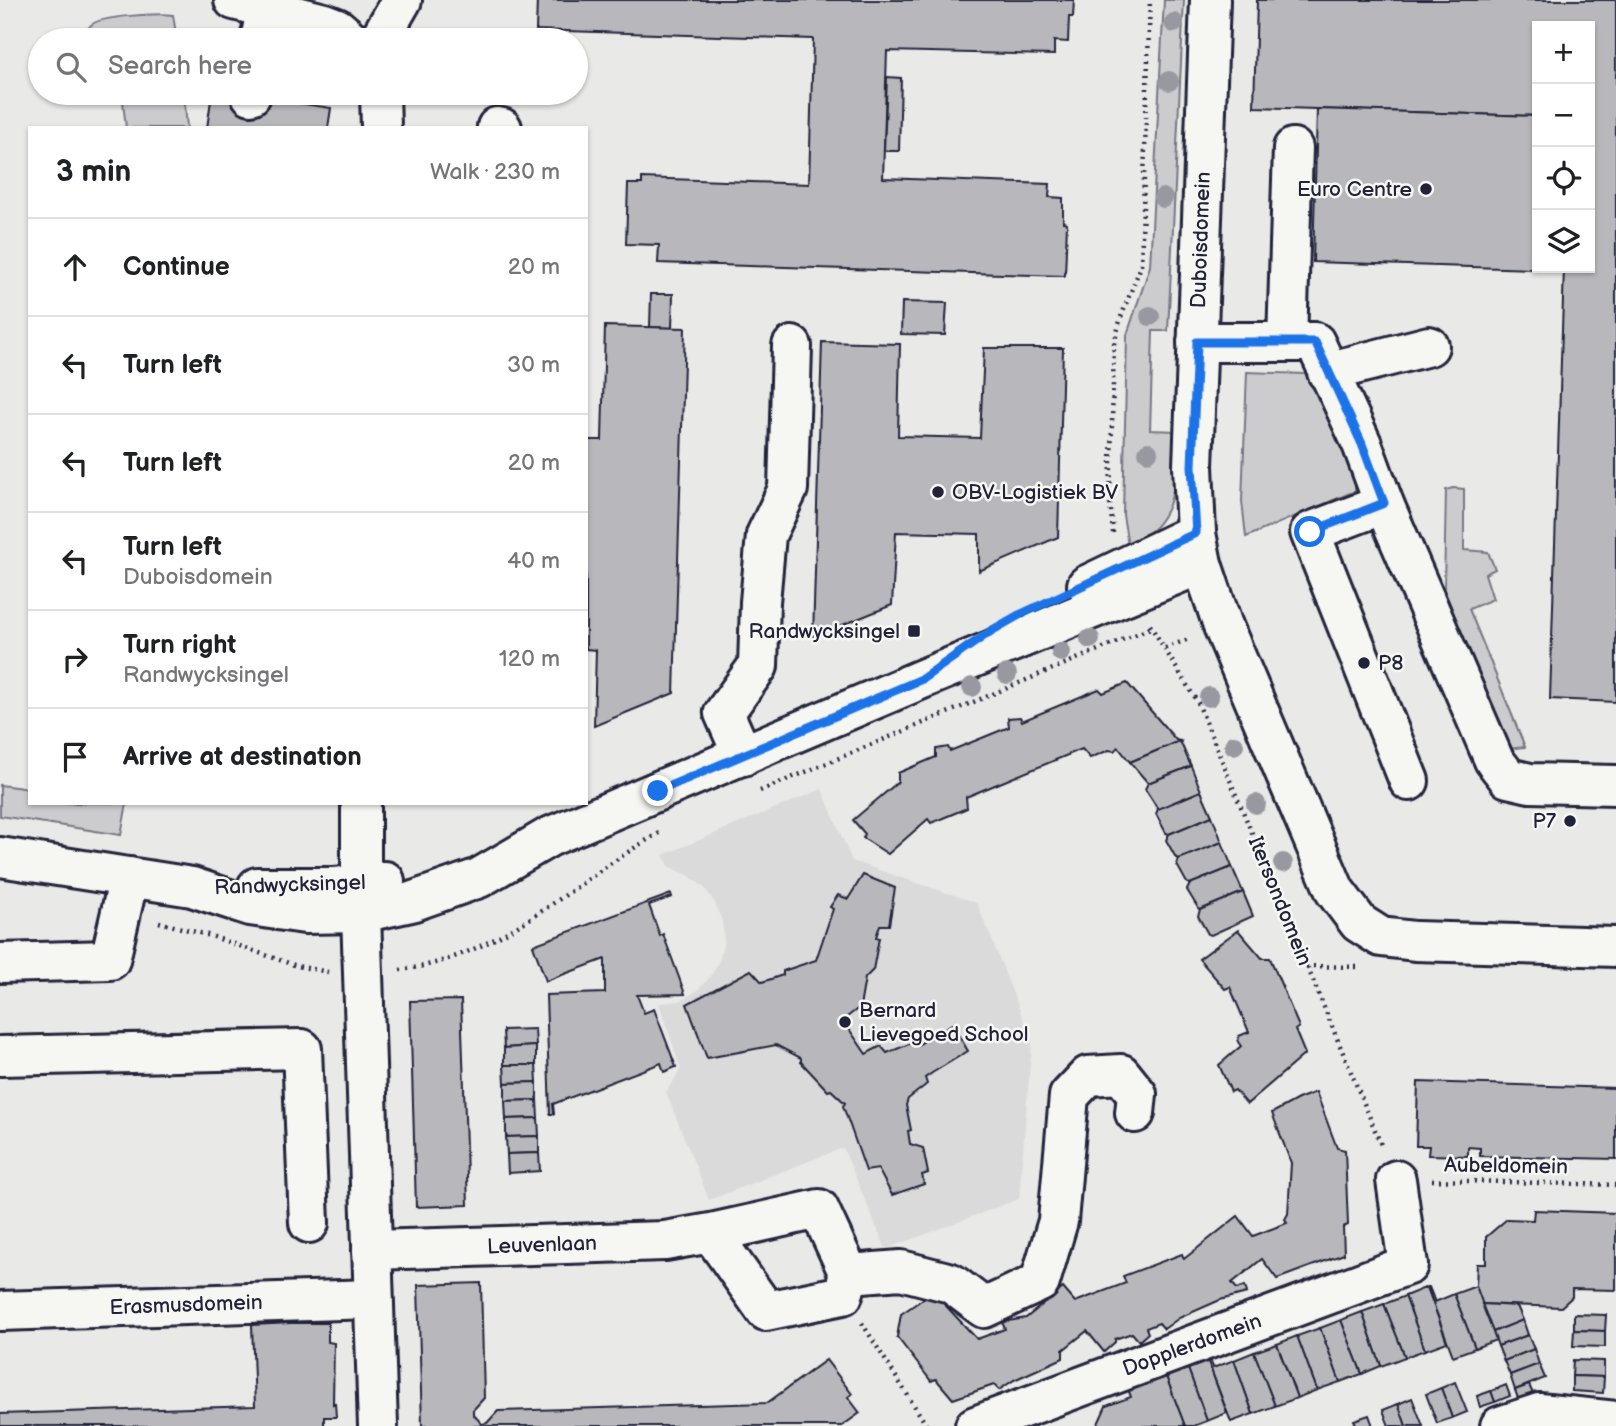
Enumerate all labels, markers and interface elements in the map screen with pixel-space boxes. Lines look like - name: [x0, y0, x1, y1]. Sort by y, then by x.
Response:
- map controls: [1532, 21, 1595, 273]
- button: +: [1532, 21, 1595, 84]
- search box: [28, 28, 588, 105]
- icon: search: [52, 48, 90, 86]
- text: Search here: [108, 51, 252, 82]
- button: −: [1532, 84, 1595, 147]
- button: locate: [1532, 147, 1595, 210]
- text: 3 min: [56, 154, 131, 190]
- text: Walk · 230 m: [430, 158, 560, 186]
- street label: Duboisdomein: [1186, 171, 1216, 309]
- place label: Euro Centre: [1297, 177, 1412, 202]
- marker: Euro Centre: [1418, 181, 1434, 197]
- button: layers: [1532, 210, 1595, 273]
- icon: ahead: [56, 248, 94, 286]
- text: Continue: [123, 252, 230, 283]
- text: 20 m: [508, 253, 560, 281]
- icon: left: [56, 346, 94, 384]
- text: Turn left: [123, 350, 222, 381]
- text: 30 m: [507, 351, 560, 379]
- icon: left: [56, 444, 94, 482]
- text: Turn left: [123, 448, 222, 479]
- text: 20 m: [508, 449, 560, 477]
- place label: OBV-Logistiek BV: [952, 480, 1118, 505]
- marker: OBV-Logistiek BV: [930, 484, 946, 500]
- route start: [1294, 516, 1325, 547]
- text: Turn left: [123, 532, 222, 563]
- icon: left: [56, 542, 94, 580]
- text: 40 m: [507, 547, 560, 575]
- text: Duboisdomein: [123, 563, 273, 591]
- place label: Randwycksingel: [749, 619, 900, 644]
- marker: Randwycksingel: [906, 623, 922, 639]
- text: Turn right: [123, 630, 236, 661]
- icon: right: [56, 640, 94, 678]
- text: 120 m: [499, 645, 560, 673]
- place label: P8: [1378, 651, 1403, 676]
- marker: P8: [1356, 655, 1372, 671]
- text: Randwycksingel: [123, 661, 289, 689]
- icon: arrive: [56, 738, 94, 776]
- text: Arrive at destination: [123, 742, 362, 773]
- route end: [642, 775, 673, 806]
- place label: P7: [1532, 809, 1557, 834]
- marker: P7: [1562, 813, 1578, 829]
- street label: Itersondomein: [1243, 833, 1317, 969]
- street label: Randwycksingel: [214, 870, 366, 900]
- place label: Bernard Lievegoed School: [859, 998, 1029, 1047]
- marker: Bernard Lievegoed School: [837, 1014, 853, 1030]
- street label: Aubeldomein: [1444, 1152, 1568, 1180]
- street label: Leuvenlaan: [487, 1231, 597, 1259]
- street label: Erasmusdomein: [109, 1290, 263, 1320]
- street label: Dopplerdomein: [1119, 1308, 1265, 1382]

